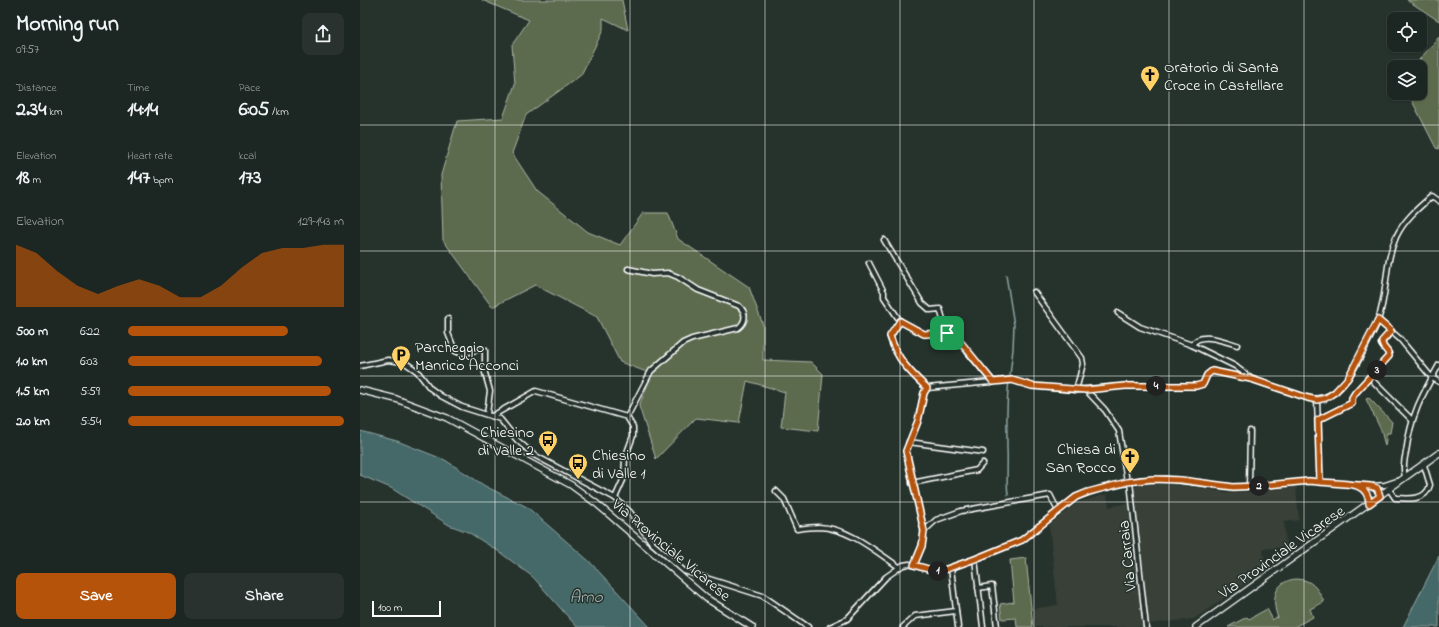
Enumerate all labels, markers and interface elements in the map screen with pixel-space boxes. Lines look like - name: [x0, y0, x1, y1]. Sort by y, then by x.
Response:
- text: Morning run: [16, 9, 119, 41]
- map controls: [1387, 12, 1427, 100]
- button: locate: [1387, 12, 1427, 52]
- button: share: [302, 13, 344, 55]
- text: 09:57: [16, 40, 39, 59]
- place label: Oratorio di Santa Croce in Castellare: [1164, 56, 1284, 98]
- button: layers: [1387, 60, 1427, 100]
- church icon: Oratorio di Santa Croce in Castellare: [1139, 64, 1161, 92]
- text: Distance: [16, 80, 57, 96]
- text: Time: [127, 80, 149, 96]
- text: Pace: [239, 80, 260, 96]
- text: 2.34: [16, 96, 47, 125]
- text: 14:14: [127, 96, 158, 125]
- text: 6:05: [239, 96, 269, 125]
- text: km: [47, 104, 63, 120]
- text: /km: [269, 104, 289, 120]
- text: Elevation: [16, 148, 56, 164]
- text: Heart rate: [127, 148, 172, 164]
- text: kcal: [239, 148, 256, 164]
- text: 18: [16, 164, 30, 193]
- text: 147: [127, 164, 150, 193]
- text: 173: [239, 164, 262, 193]
- text: m: [30, 172, 41, 188]
- text: bpm: [150, 172, 173, 188]
- text: Elevation: [16, 212, 64, 231]
- text: 129–143 m: [298, 212, 344, 231]
- pin: [930, 316, 964, 350]
- text: 500 m: [16, 322, 48, 341]
- text: 6:22: [80, 322, 100, 341]
- icon: arrive: [936, 322, 958, 344]
- place label: Parcheggio Manrico Acconci: [415, 336, 519, 378]
- parking icon: Parcheggio Manrico Acconci: [390, 344, 412, 372]
- text: 1.0 km: [16, 352, 47, 371]
- text: 6:03: [80, 352, 98, 371]
- pin: 3: [1367, 360, 1387, 380]
- text: 3: [1375, 362, 1379, 378]
- pin: 4: [1146, 376, 1166, 396]
- text: 4: [1154, 378, 1158, 394]
- text: 1.5 km: [16, 382, 49, 401]
- text: 5:59: [80, 382, 100, 401]
- text: 2.0 km: [16, 412, 50, 431]
- text: 5:54: [80, 412, 101, 431]
- place label: Chiesino di Valle 2: [477, 421, 534, 463]
- bus stop icon: Chiesino di Valle 2: [537, 429, 559, 457]
- place label: Chiesa di San Rocco: [1046, 438, 1116, 480]
- place label: Chiesino di Valle 1: [592, 444, 646, 486]
- church icon: Chiesa di San Rocco: [1119, 446, 1141, 474]
- bus stop icon: Chiesino di Valle 1: [567, 452, 589, 480]
- pin: 2: [1249, 476, 1269, 496]
- text: 2: [1256, 478, 1262, 494]
- street label: Via Provinciale Vicarese: [605, 493, 736, 608]
- street label: Via Provinciale Vicarese: [1213, 500, 1351, 606]
- street label: Via Carraia: [1112, 519, 1144, 594]
- pin: 1: [928, 561, 948, 581]
- text: 1: [936, 563, 940, 579]
- button: Save: [16, 573, 176, 619]
- button: Share: [184, 573, 344, 619]
- water label: Arno: [570, 585, 604, 610]
- scale bar: [372, 599, 441, 618]
- text: 100 m: [378, 600, 402, 616]

